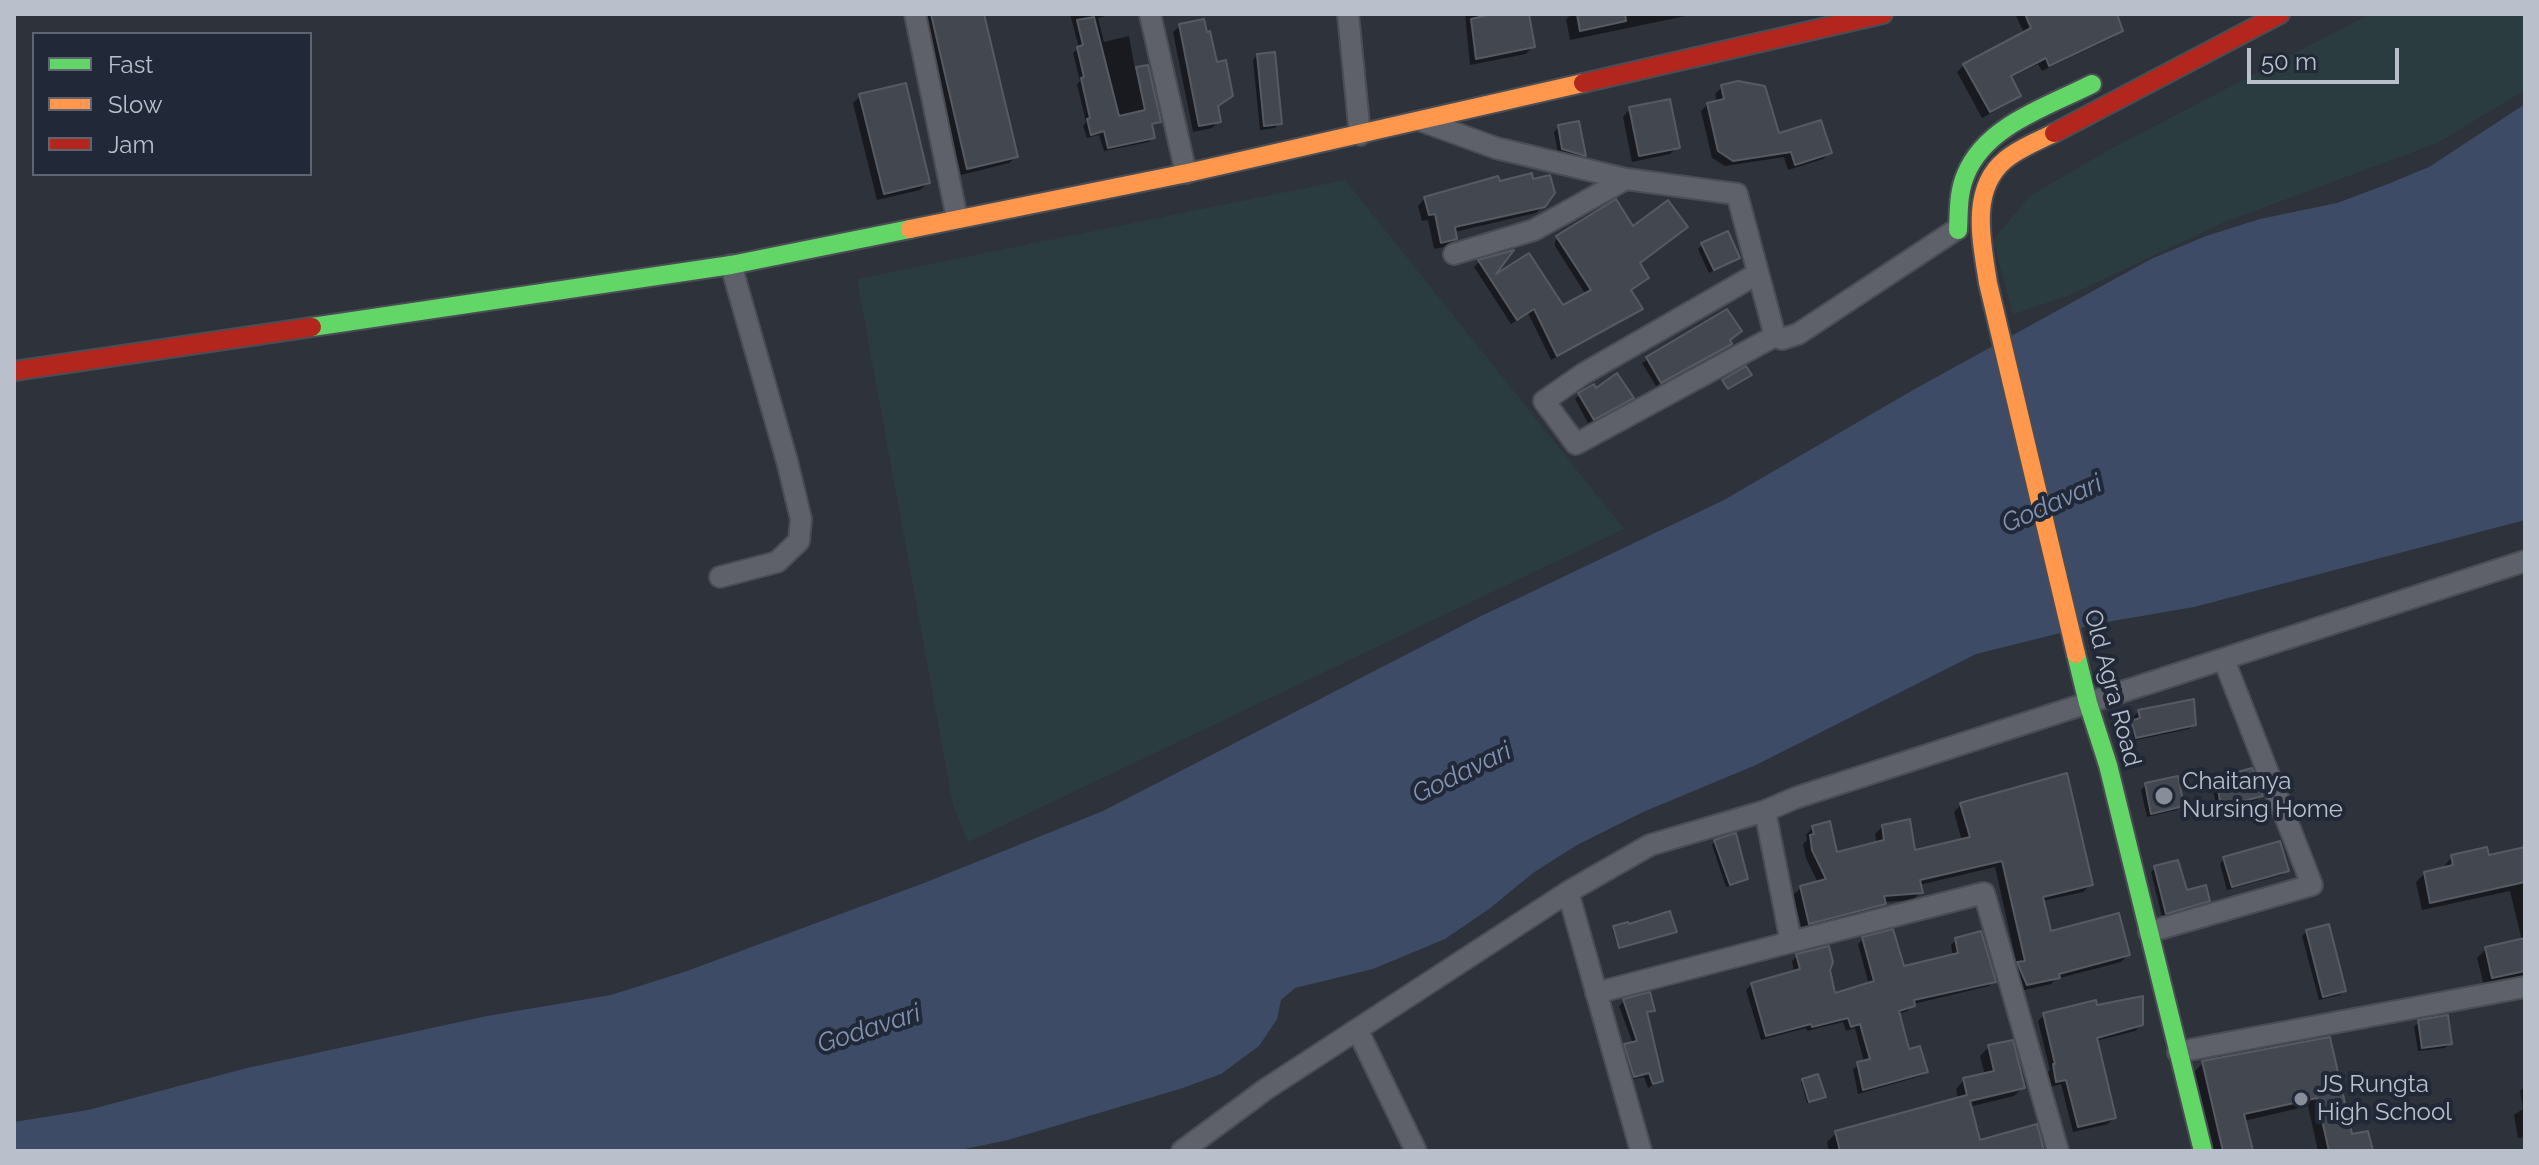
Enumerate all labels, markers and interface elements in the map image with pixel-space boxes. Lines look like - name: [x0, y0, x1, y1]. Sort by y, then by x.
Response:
- legend: [32, 32, 312, 176]
- scale bar: [2251, 32, 2403, 82]
- text: 50 m: [2261, 47, 2317, 76]
- text: Fast: [108, 50, 153, 79]
- text: Slow: [108, 90, 162, 119]
- text: Jam: [108, 130, 154, 159]
- water label: Godavari: [1997, 468, 2107, 540]
- street label: Old Agra Road: [2077, 606, 2147, 770]
- water label: Godavari: [1407, 736, 1517, 810]
- place label: Chaitanya Nursing Home: [2182, 768, 2343, 824]
- marker: Chaitanya Nursing Home: [2153, 785, 2175, 807]
- water label: Godavari: [814, 998, 924, 1060]
- place label: JS Rungta High School: [2317, 1071, 2452, 1127]
- marker: JS Rungta High School: [2292, 1090, 2310, 1108]

